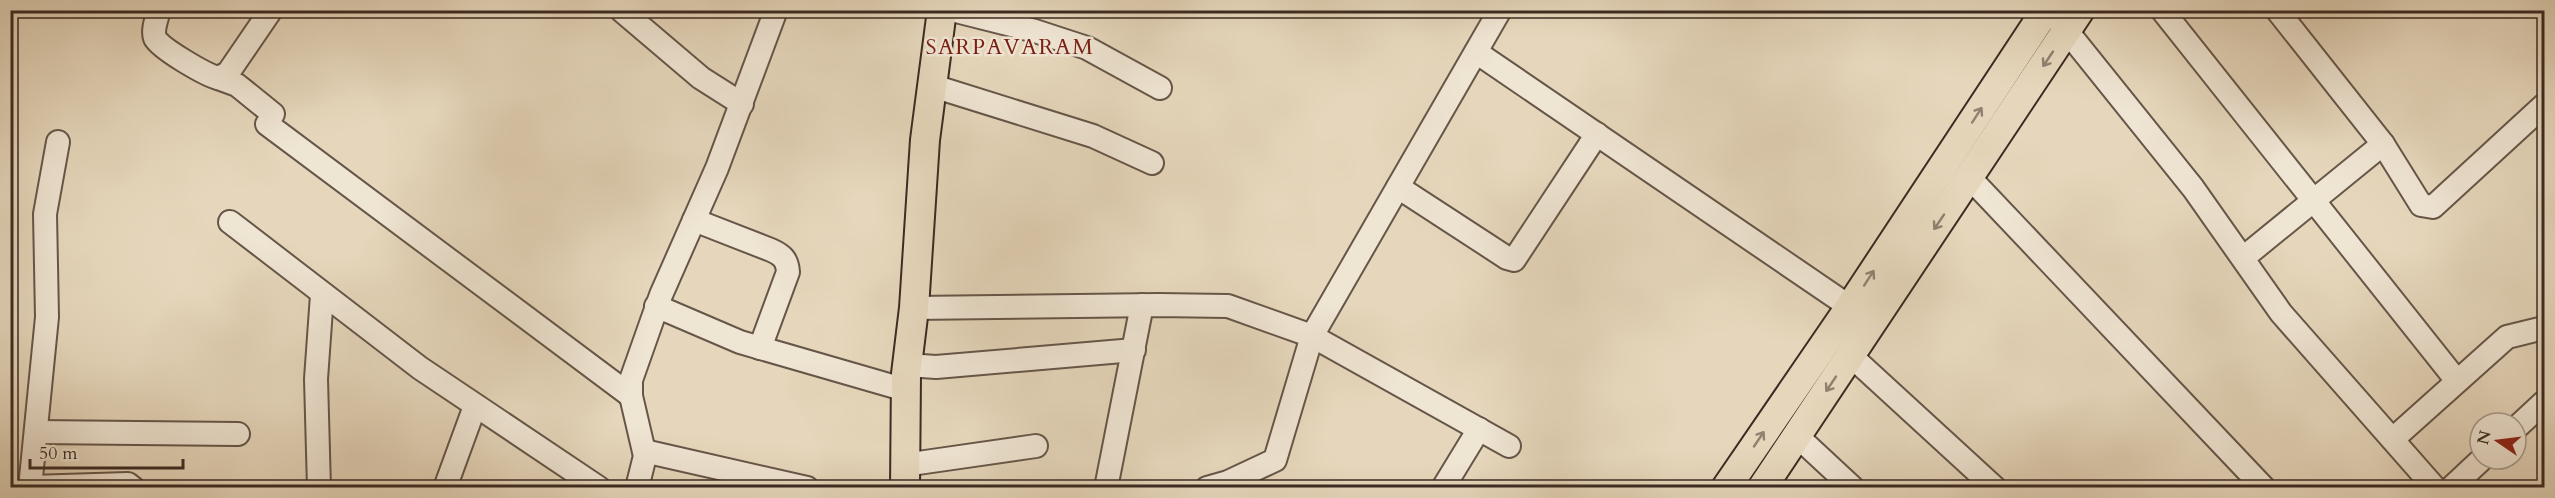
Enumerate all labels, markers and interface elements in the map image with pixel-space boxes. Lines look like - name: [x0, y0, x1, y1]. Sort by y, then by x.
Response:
- district label: SARPAVARAM: [925, 32, 1095, 62]
- one-way arrow: [2041, 50, 2053, 67]
- one-way arrow: [1970, 107, 1983, 124]
- one-way arrow: [1933, 213, 1946, 230]
- one-way arrow: [1863, 270, 1875, 287]
- one-way arrow: [1825, 375, 1837, 392]
- north arrow: [2468, 411, 2528, 471]
- text: N: [2472, 428, 2497, 447]
- one-way arrow: [1753, 431, 1765, 448]
- scale bar: [30, 432, 183, 470]
- text: 50 m: [39, 441, 78, 466]

